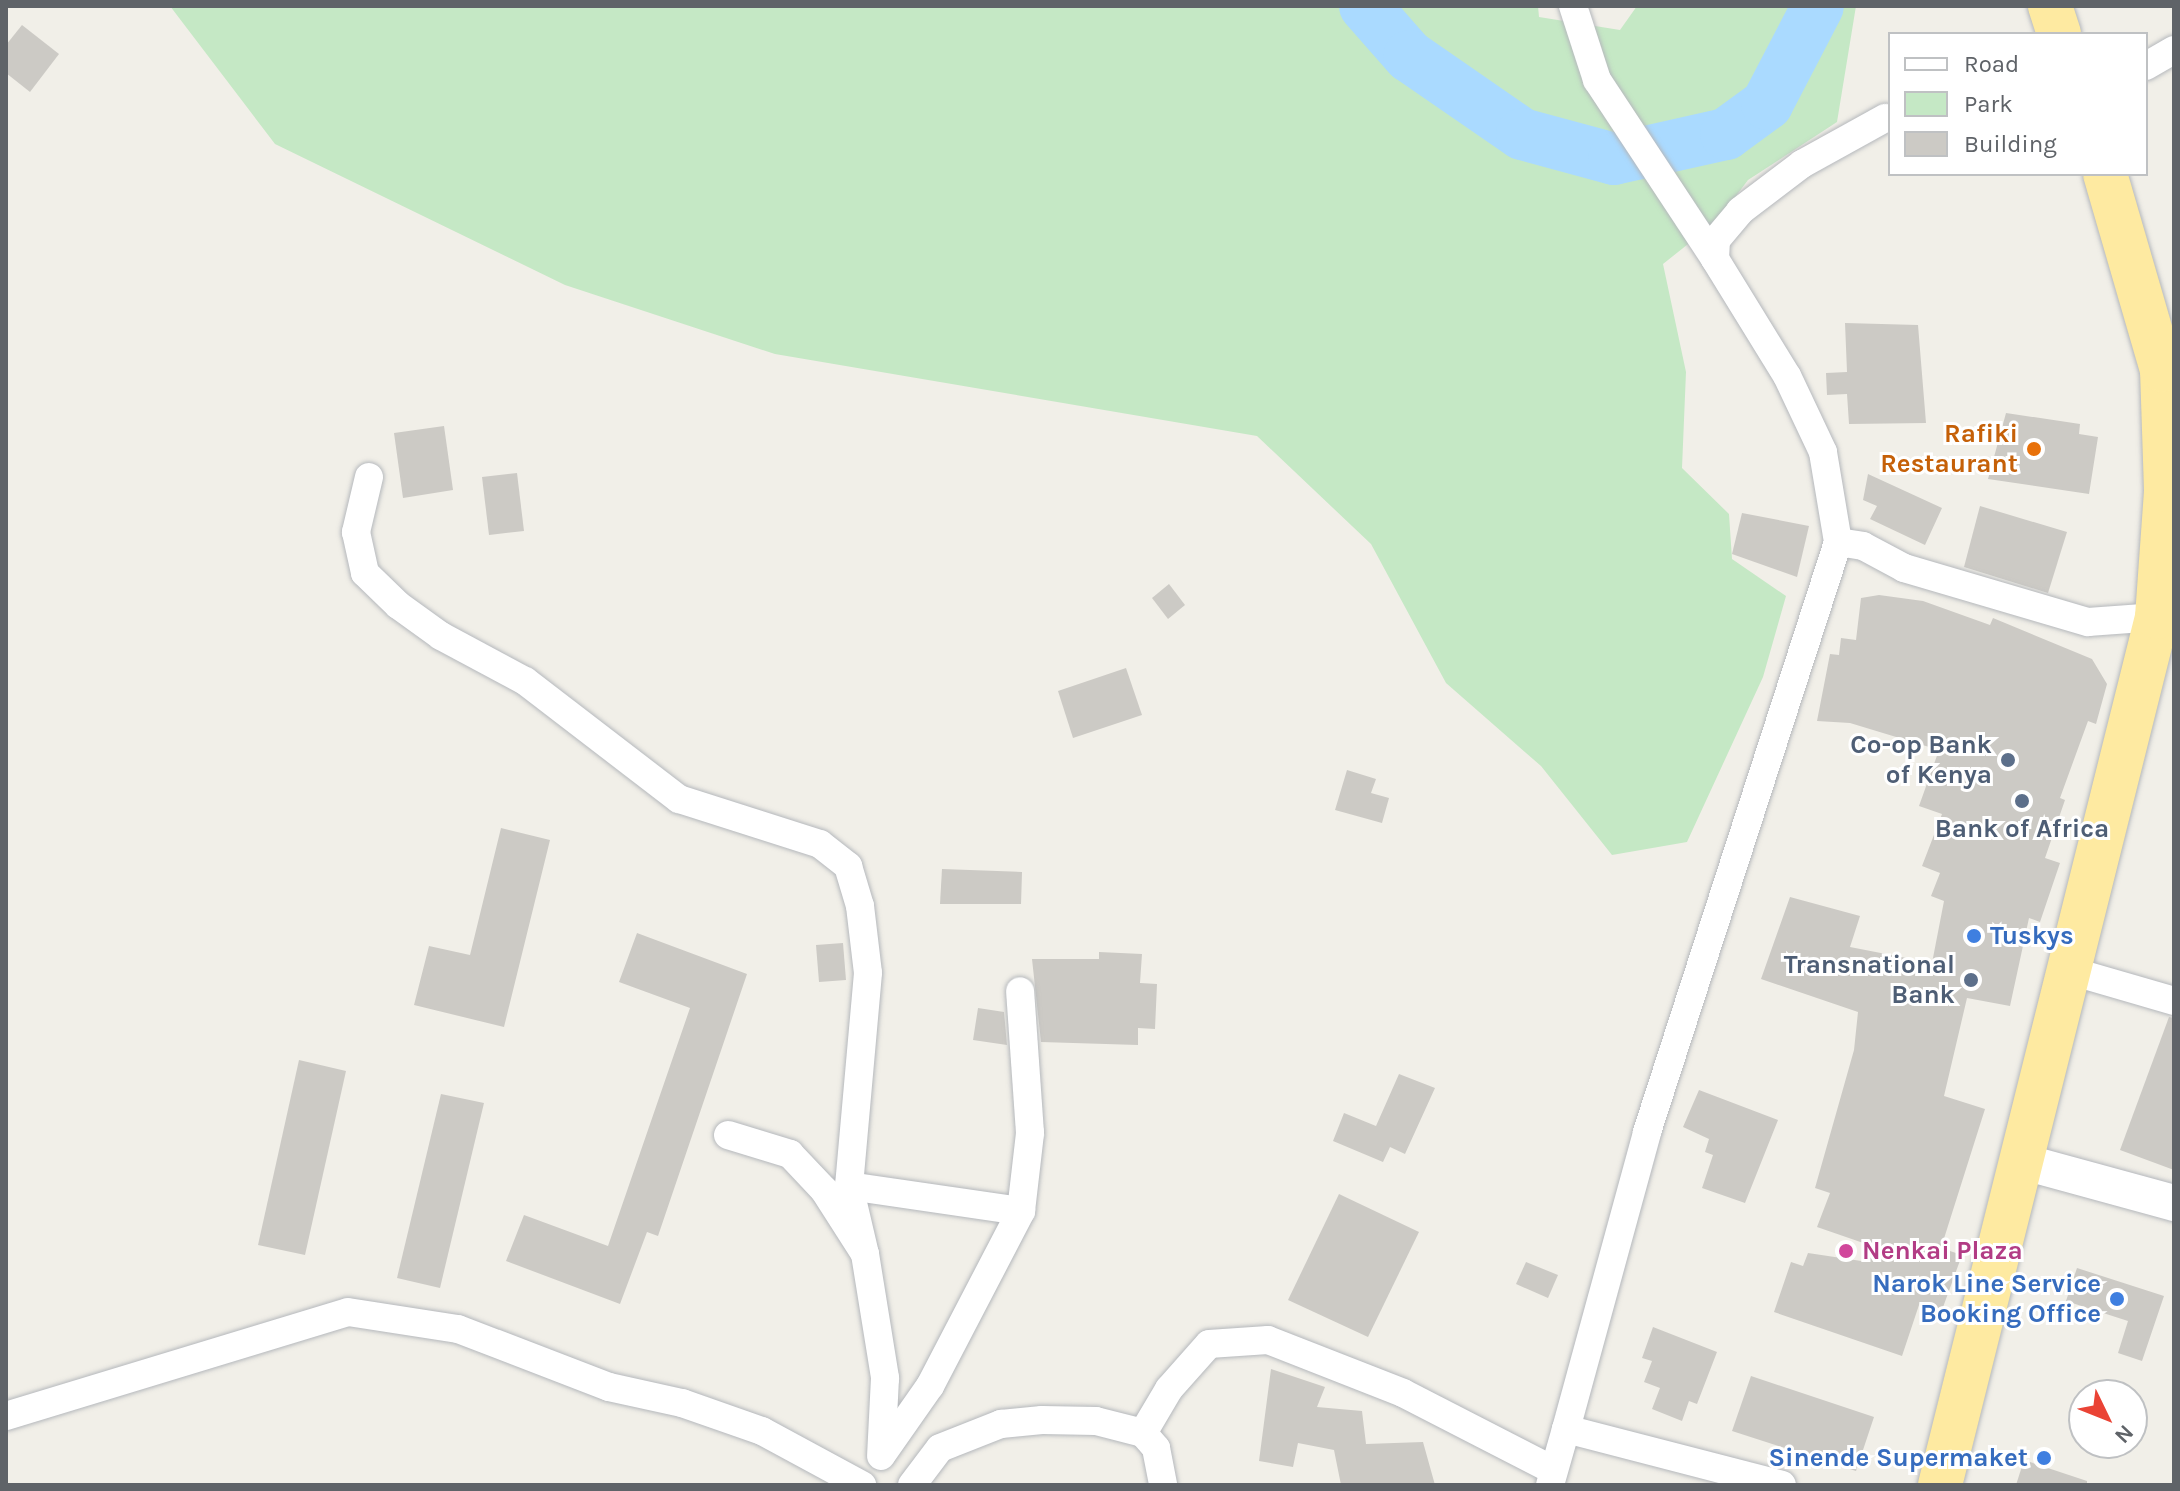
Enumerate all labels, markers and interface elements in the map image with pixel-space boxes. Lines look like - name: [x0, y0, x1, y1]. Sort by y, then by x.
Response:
- legend: [1888, 32, 2148, 176]
- text: Road: [1964, 50, 2019, 78]
- text: Park: [1964, 90, 2013, 118]
- text: Building: [1964, 130, 2057, 158]
- place label: Rafiki Restaurant: [1880, 418, 2018, 480]
- marker: Rafiki Restaurant: [2025, 440, 2043, 458]
- place label: Co-op Bank of Kenya: [1850, 729, 1992, 790]
- marker: Co-op Bank of Kenya: [1999, 751, 2017, 769]
- marker: Bank of Africa: [2013, 792, 2031, 810]
- place label: Bank of Africa: [1935, 813, 2109, 845]
- place label: Tuskys: [1990, 920, 2074, 952]
- marker: Tuskys: [1965, 927, 1983, 945]
- place label: Transnational Bank: [1784, 949, 1955, 1010]
- marker: Transnational Bank: [1962, 971, 1980, 989]
- place label: Nenkai Plaza: [1862, 1235, 2023, 1267]
- marker: Nenkai Plaza: [1837, 1242, 1855, 1260]
- place label: Narok Line Service Booking Office: [1872, 1268, 2101, 1330]
- marker: Narok Line Service Booking Office: [2108, 1290, 2126, 1308]
- north arrow: [2068, 1379, 2148, 1459]
- text: N: [2109, 1419, 2139, 1449]
- place label: Sinende Supermaket: [1768, 1442, 2028, 1474]
- marker: Sinende Supermaket: [2035, 1449, 2053, 1467]

